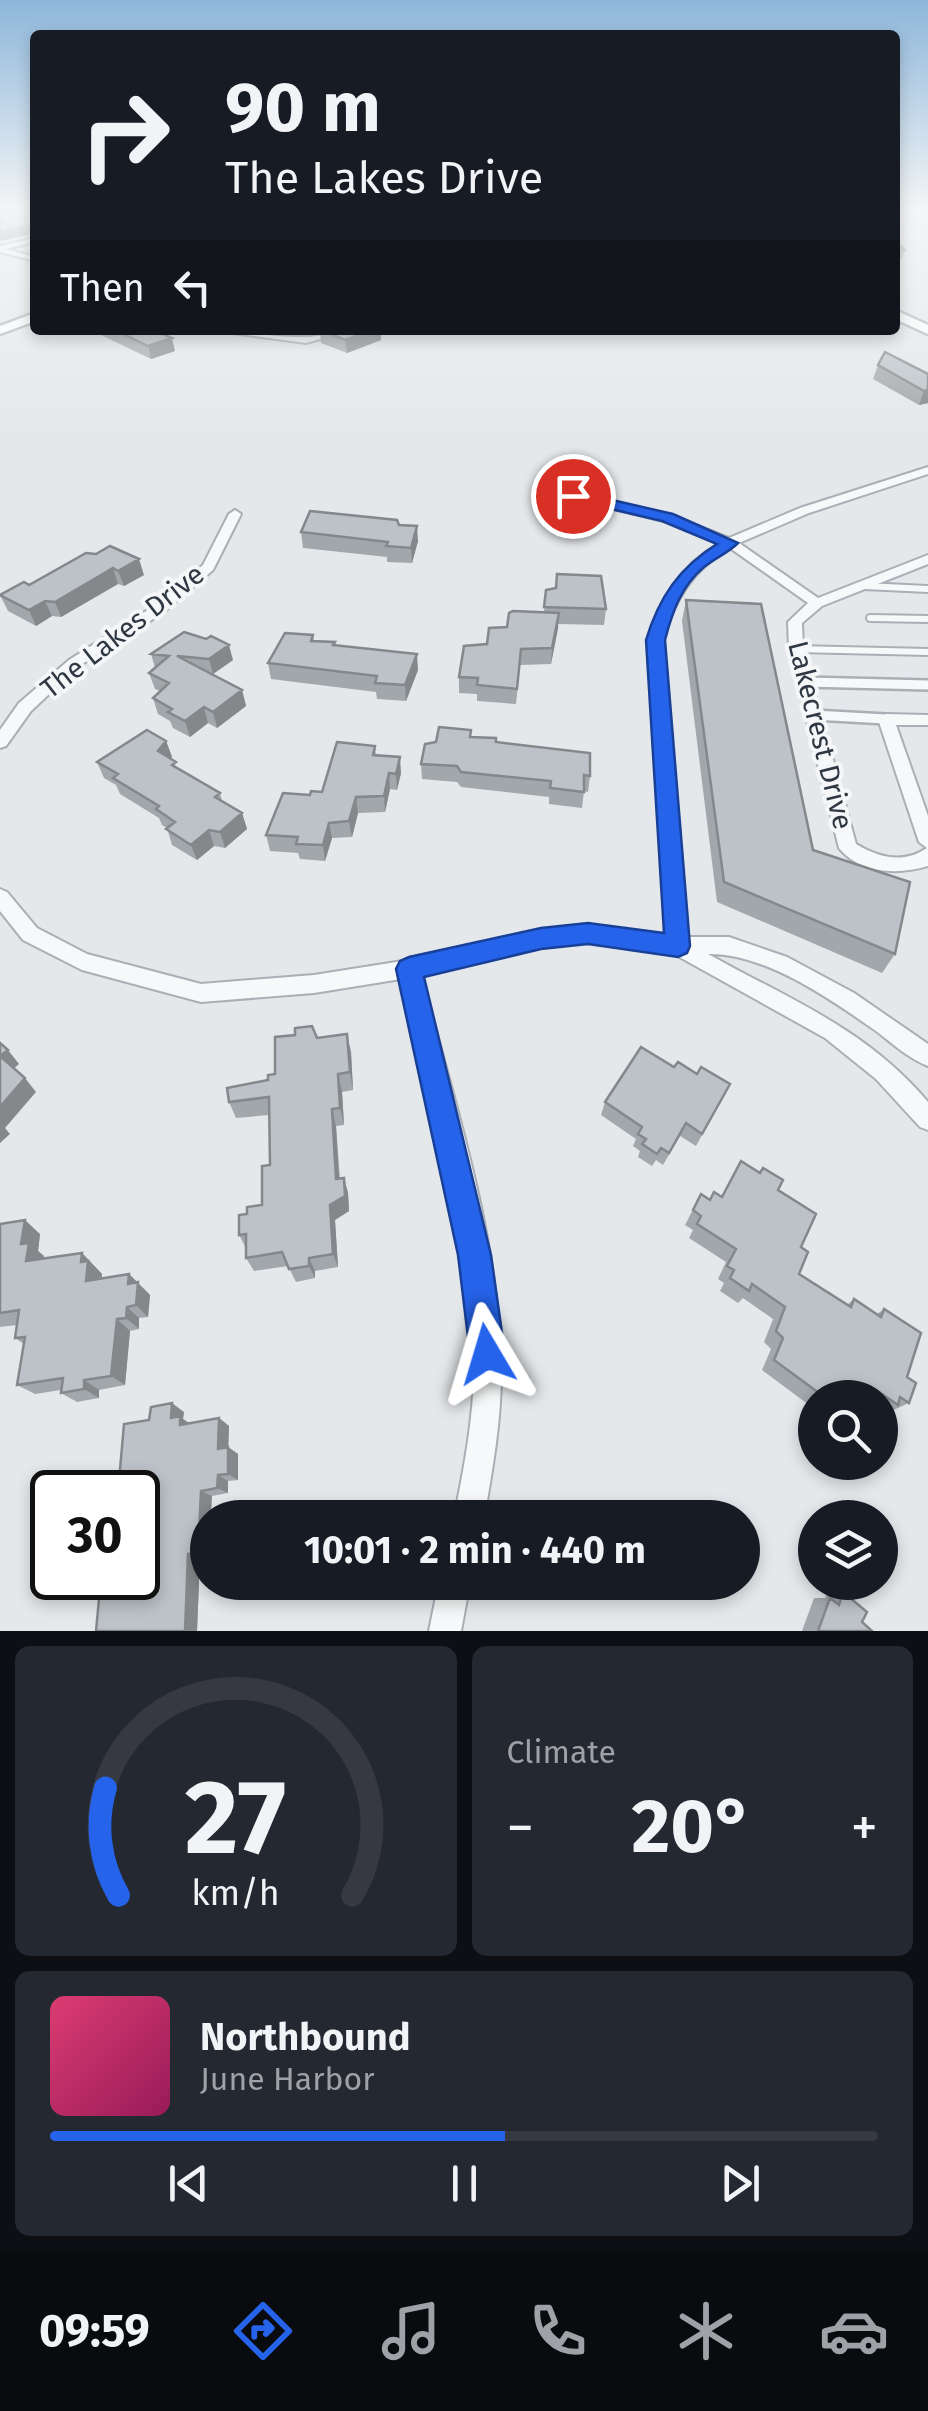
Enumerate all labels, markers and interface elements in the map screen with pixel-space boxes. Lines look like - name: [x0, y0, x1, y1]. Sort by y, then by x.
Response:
- text: 90 m: [225, 66, 381, 150]
- icon: right: [60, 70, 190, 200]
- text: The Lakes Drive: [225, 151, 543, 205]
- icon: left: [165, 260, 220, 315]
- text: Then: [60, 265, 145, 311]
- pin: [531, 454, 616, 539]
- icon: arrive: [546, 469, 601, 524]
- street label: The Lakes Drive: [34, 557, 210, 705]
- street label: Lakecrest Drive: [781, 637, 860, 833]
- position arrow: [435, 1302, 539, 1406]
- map controls: [798, 1380, 898, 1600]
- button: search: [798, 1380, 898, 1480]
- speed limit sign: 30: [30, 1470, 160, 1600]
- button: layers: [798, 1500, 898, 1600]
- text: 10:01 · 2 min · 440 m: [304, 1527, 646, 1573]
- text: Climate: [507, 1733, 616, 1771]
- text: 27: [185, 1756, 286, 1881]
- text: 20°: [631, 1782, 753, 1872]
- text: −: [507, 1795, 534, 1861]
- text: +: [851, 1795, 878, 1861]
- text: km/h: [192, 1872, 280, 1914]
- text: Northbound: [200, 2014, 411, 2060]
- text: June Harbor: [200, 2060, 375, 2098]
- icon: previous: [161, 2156, 216, 2211]
- icon: pause: [437, 2156, 492, 2211]
- icon: next: [713, 2156, 768, 2211]
- icon: directions: [228, 2296, 298, 2366]
- icon: music: [376, 2296, 446, 2366]
- icon: phone: [523, 2296, 593, 2366]
- icon: climate: [671, 2296, 741, 2366]
- icon: car: [819, 2296, 889, 2366]
- text: 09:59: [39, 2304, 150, 2358]

